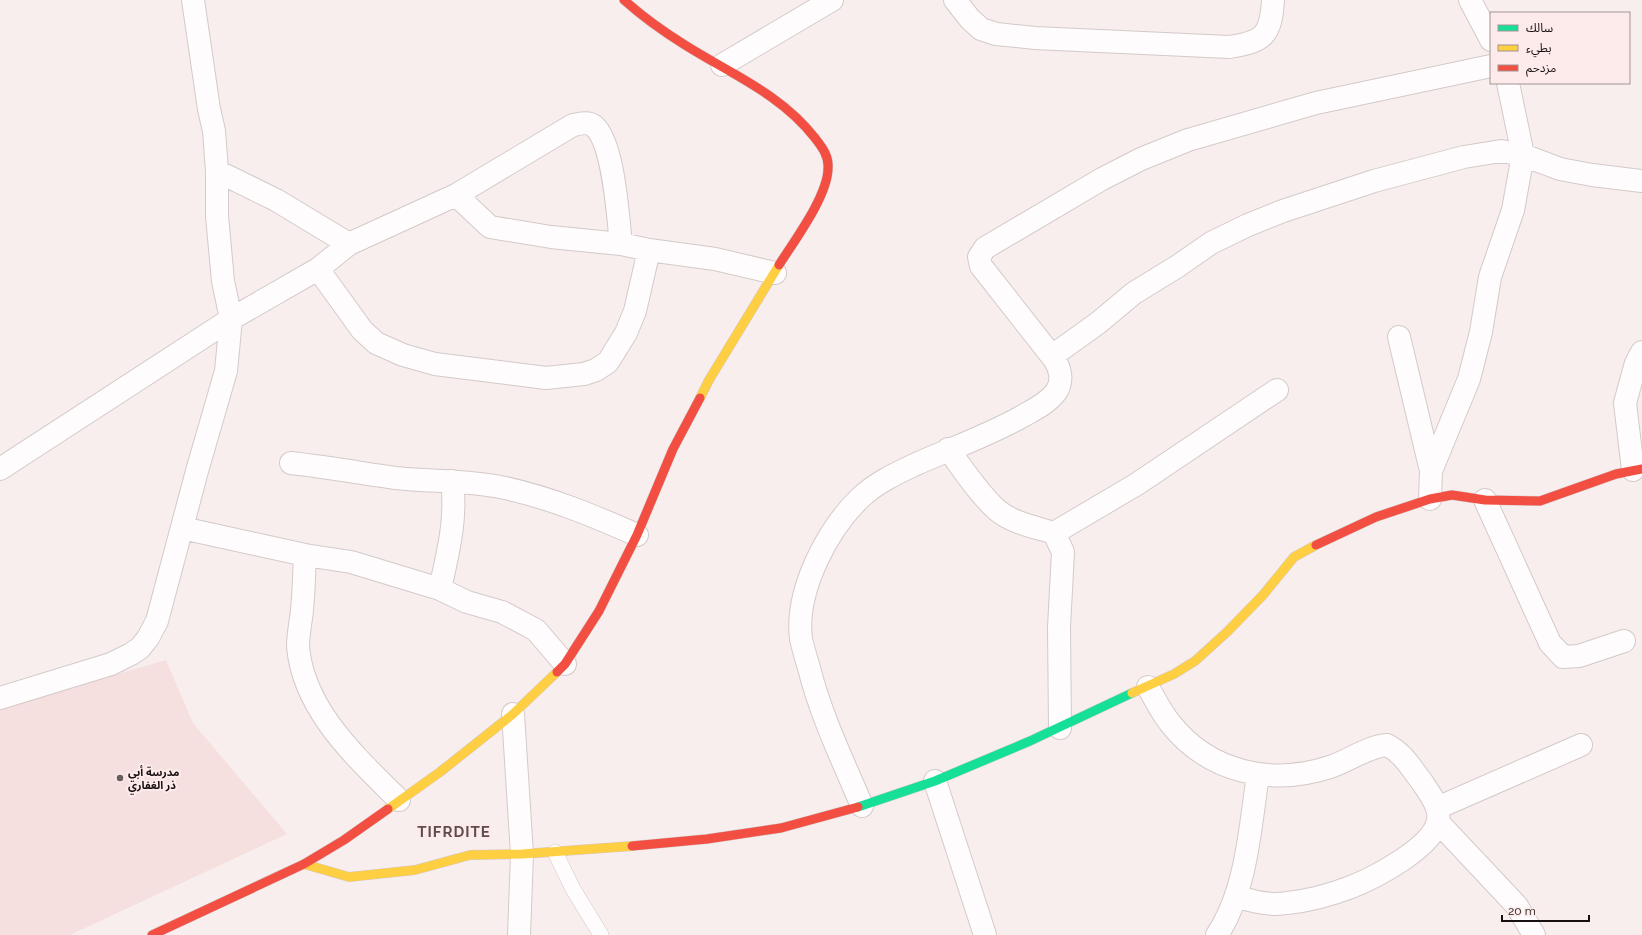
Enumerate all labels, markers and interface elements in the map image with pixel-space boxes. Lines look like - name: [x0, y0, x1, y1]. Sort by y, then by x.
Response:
- legend: [1490, 12, 1630, 84]
- text: سالك: [1526, 21, 1553, 35]
- text: بطيء: [1526, 41, 1552, 58]
- text: مزدحم: [1526, 61, 1556, 77]
- place label: مدرسة أبي ذر الغفاري: [128, 765, 179, 795]
- marker: مدرسة أبي ذر الغفاري: [115, 773, 125, 783]
- district label: TIFRDITE: [417, 823, 491, 841]
- scale bar: [1502, 897, 1589, 923]
- text: 20 m: [1508, 904, 1536, 918]

